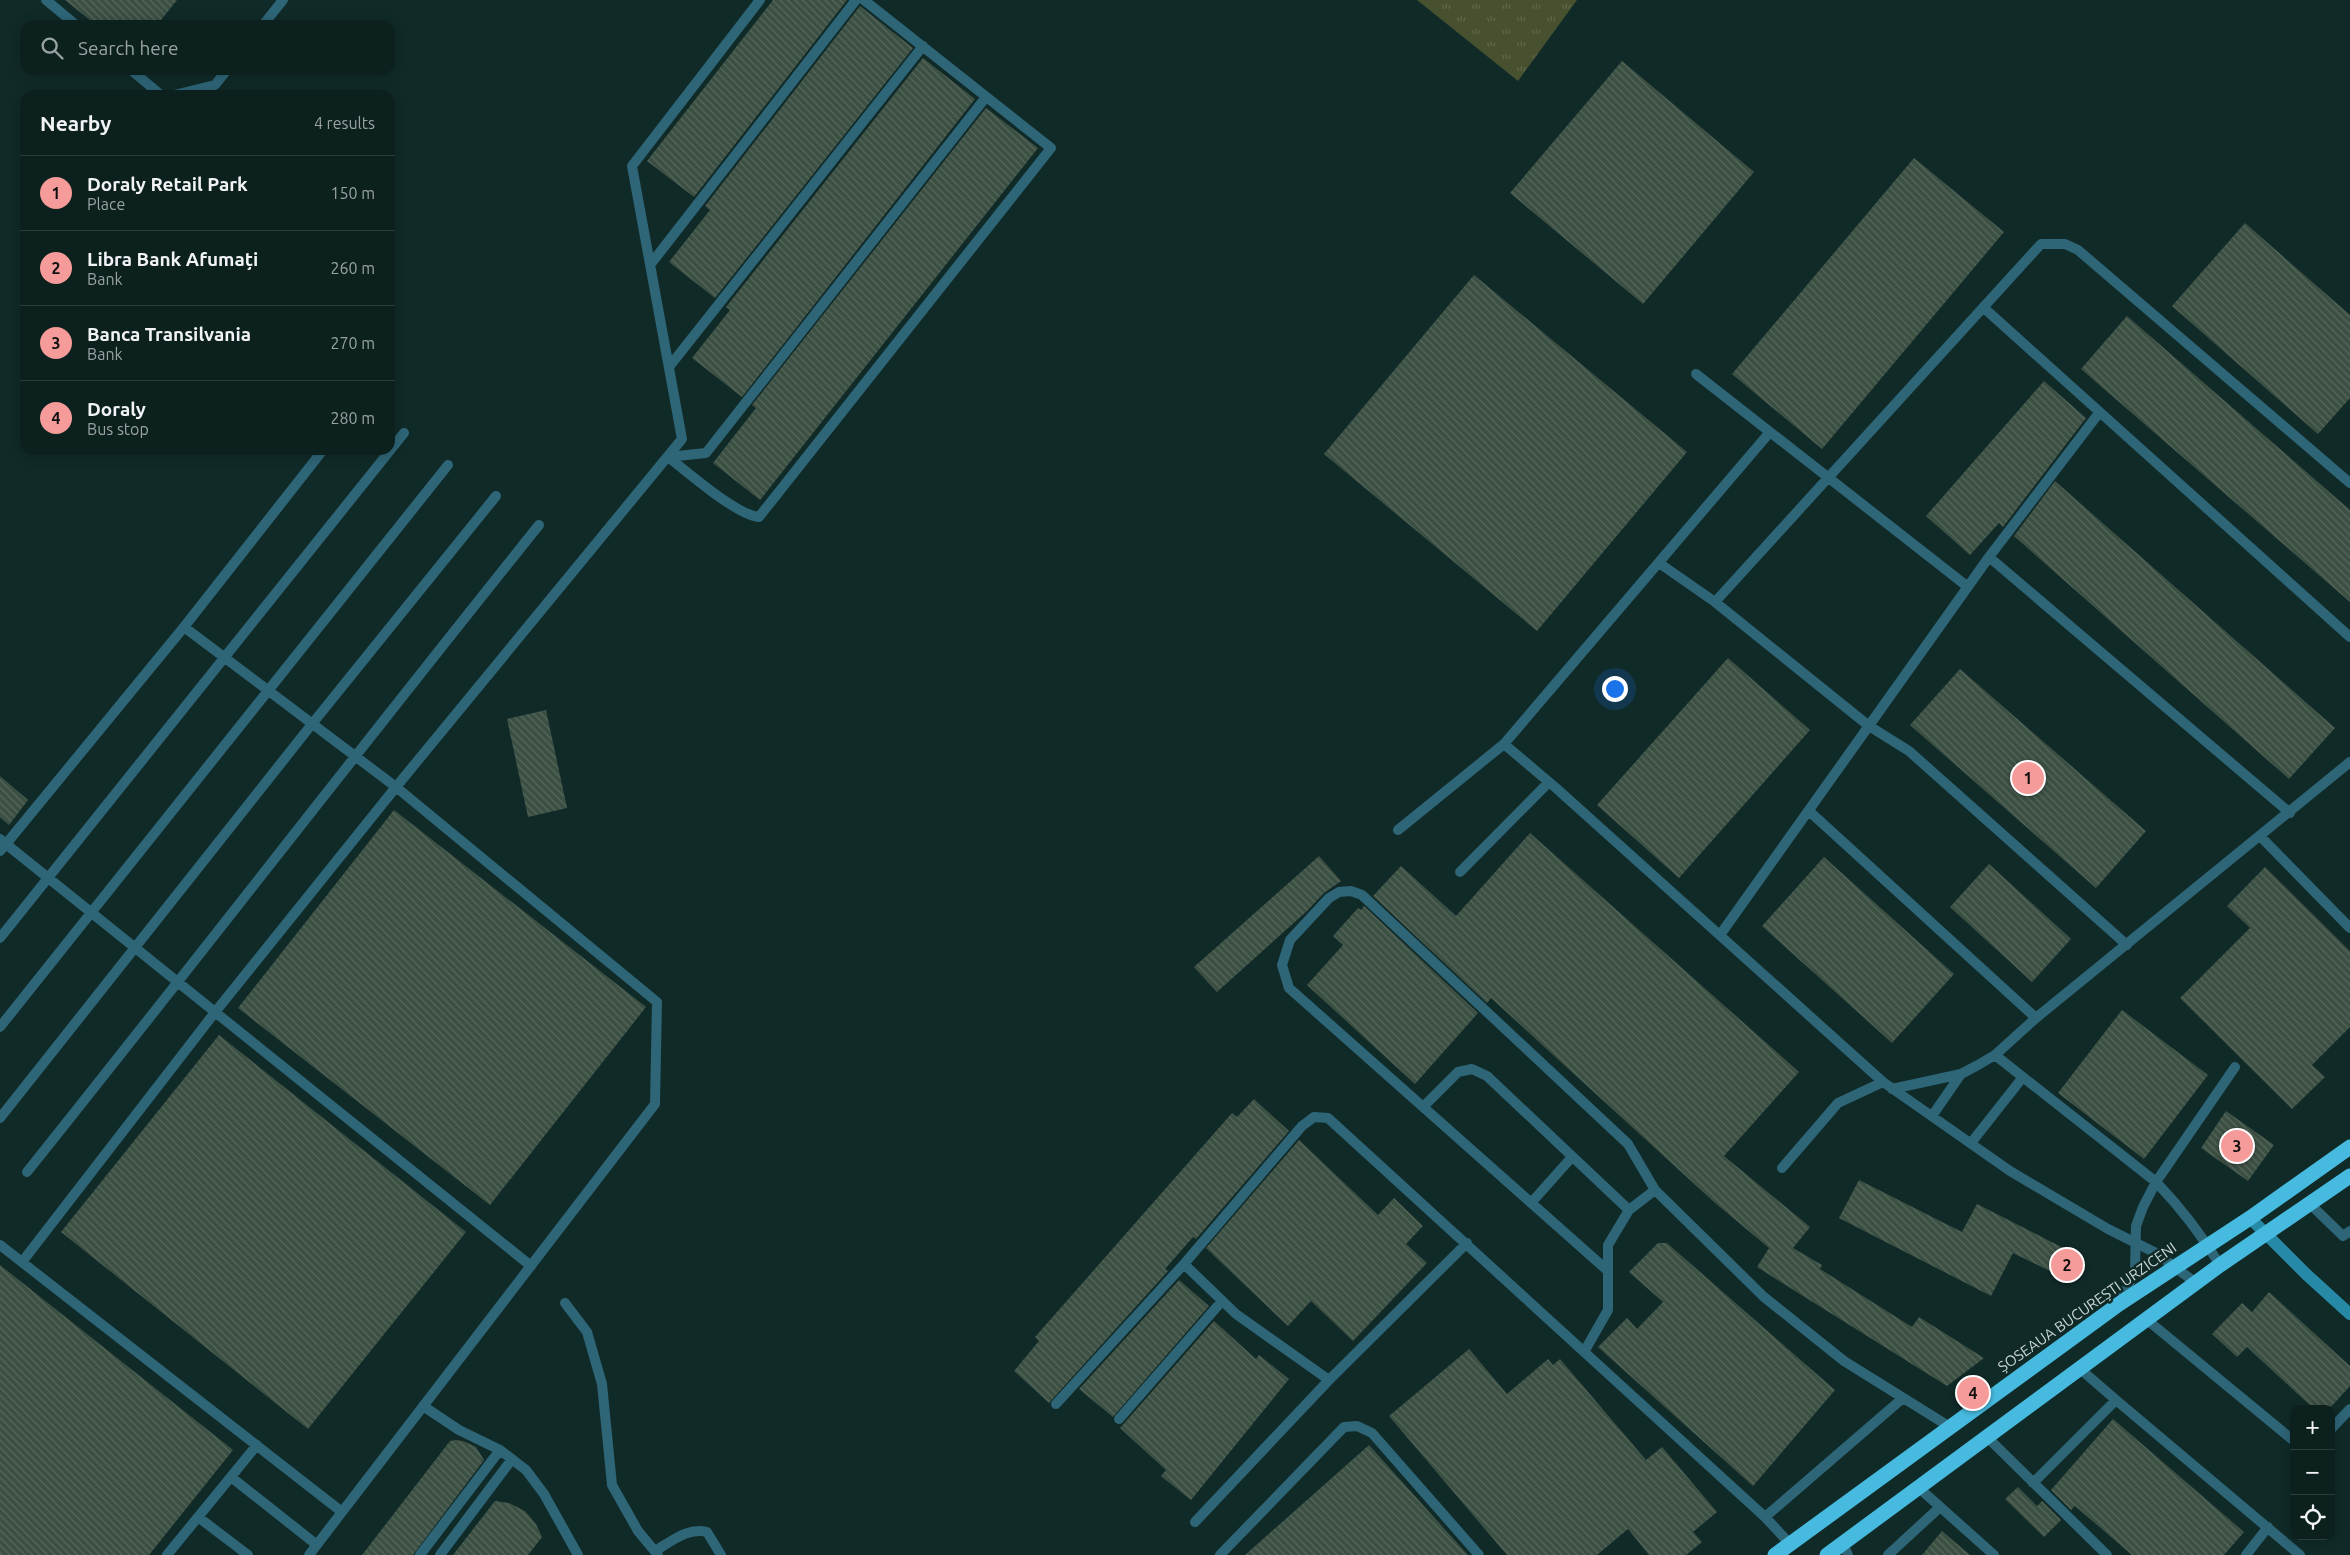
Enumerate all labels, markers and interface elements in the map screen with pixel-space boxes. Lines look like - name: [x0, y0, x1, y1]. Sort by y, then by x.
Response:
- search box: [20, 20, 395, 75]
- icon: search: [38, 34, 66, 62]
- text: Search here: [78, 37, 178, 59]
- text: Nearby: [40, 111, 111, 135]
- text: 4 results: [314, 114, 375, 132]
- text: Doraly Retail Park: [87, 173, 248, 195]
- text: 1: [51, 184, 61, 202]
- text: 150 m: [330, 184, 375, 202]
- text: Place: [87, 195, 125, 213]
- text: Libra Bank Afumați: [87, 248, 258, 270]
- text: 2: [51, 259, 61, 277]
- text: 260 m: [330, 259, 375, 277]
- text: Bank: [87, 270, 123, 288]
- text: Banca Transilvania: [87, 323, 251, 345]
- text: 3: [51, 334, 61, 352]
- text: 270 m: [330, 334, 375, 352]
- text: Bank: [87, 345, 123, 363]
- text: Doraly: [87, 398, 146, 420]
- text: 4: [51, 409, 61, 427]
- text: 280 m: [330, 409, 375, 427]
- text: Bus stop: [87, 420, 149, 438]
- your location: [1602, 676, 1628, 702]
- pin: 1: [2012, 759, 2044, 797]
- pin: 3: [2221, 1127, 2253, 1165]
- street label: ȘOSEAUA BUCUREȘTI URZICENI: [1995, 1239, 2179, 1375]
- pin: 2: [2051, 1246, 2083, 1284]
- pin: 4: [1957, 1374, 1989, 1412]
- map controls: [2290, 1405, 2335, 1540]
- button: +: [2290, 1405, 2335, 1450]
- button: −: [2290, 1450, 2335, 1495]
- button: locate: [2290, 1495, 2335, 1540]

